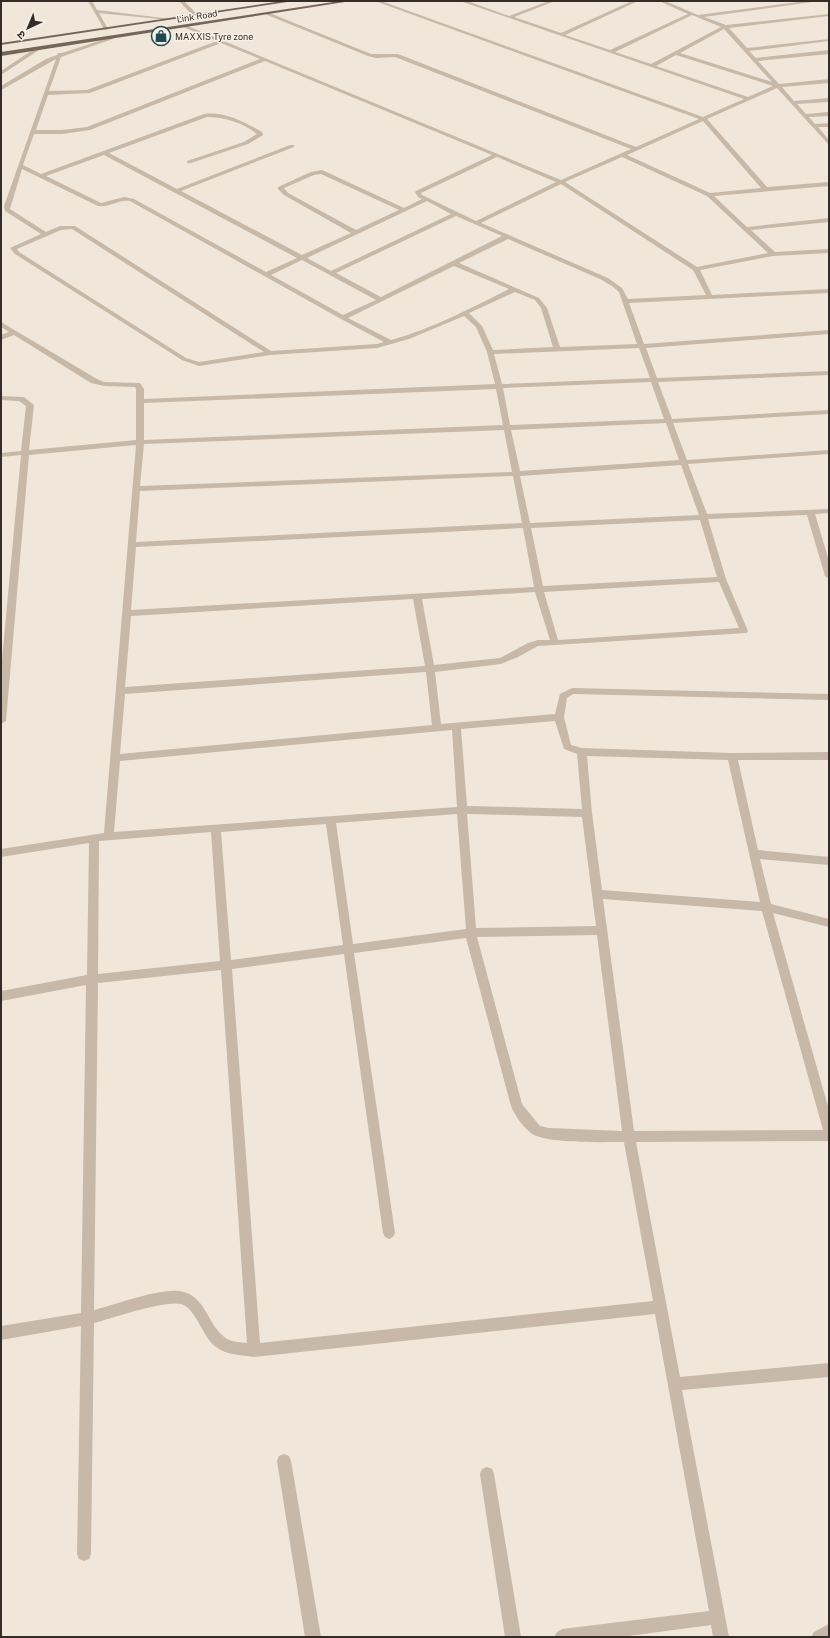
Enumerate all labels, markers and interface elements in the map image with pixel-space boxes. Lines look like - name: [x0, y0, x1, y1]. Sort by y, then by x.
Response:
- street label: Link Road: [176, 7, 218, 25]
- north arrow: [8, 8, 48, 48]
- shop icon: MAXXIS Tyre zone: [150, 25, 172, 47]
- text: उ: [14, 28, 28, 42]
- place label: MAXXIS Tyre zone: [175, 31, 253, 42]

